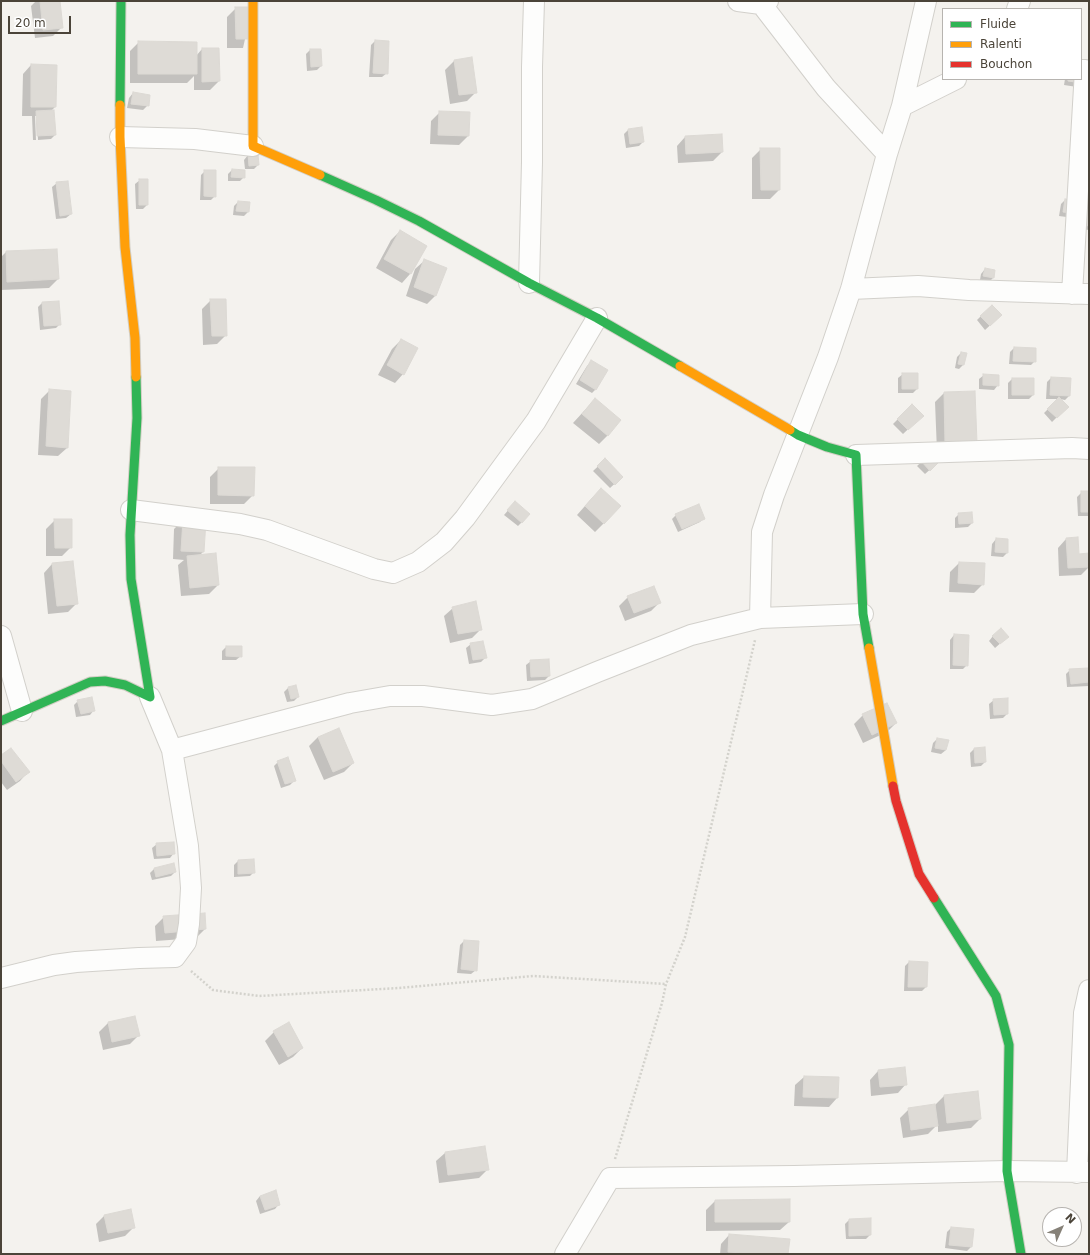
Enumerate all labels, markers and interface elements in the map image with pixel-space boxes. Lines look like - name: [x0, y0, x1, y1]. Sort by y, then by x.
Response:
- scale bar: [10, 8, 73, 34]
- legend: [942, 8, 1082, 80]
- text: 20 m: [15, 16, 46, 30]
- text: Fluide: [980, 17, 1016, 31]
- text: Ralenti: [980, 37, 1022, 51]
- text: Bouchon: [980, 57, 1032, 71]
- north arrow: [1042, 1207, 1082, 1247]
- text: N: [1062, 1211, 1078, 1227]

